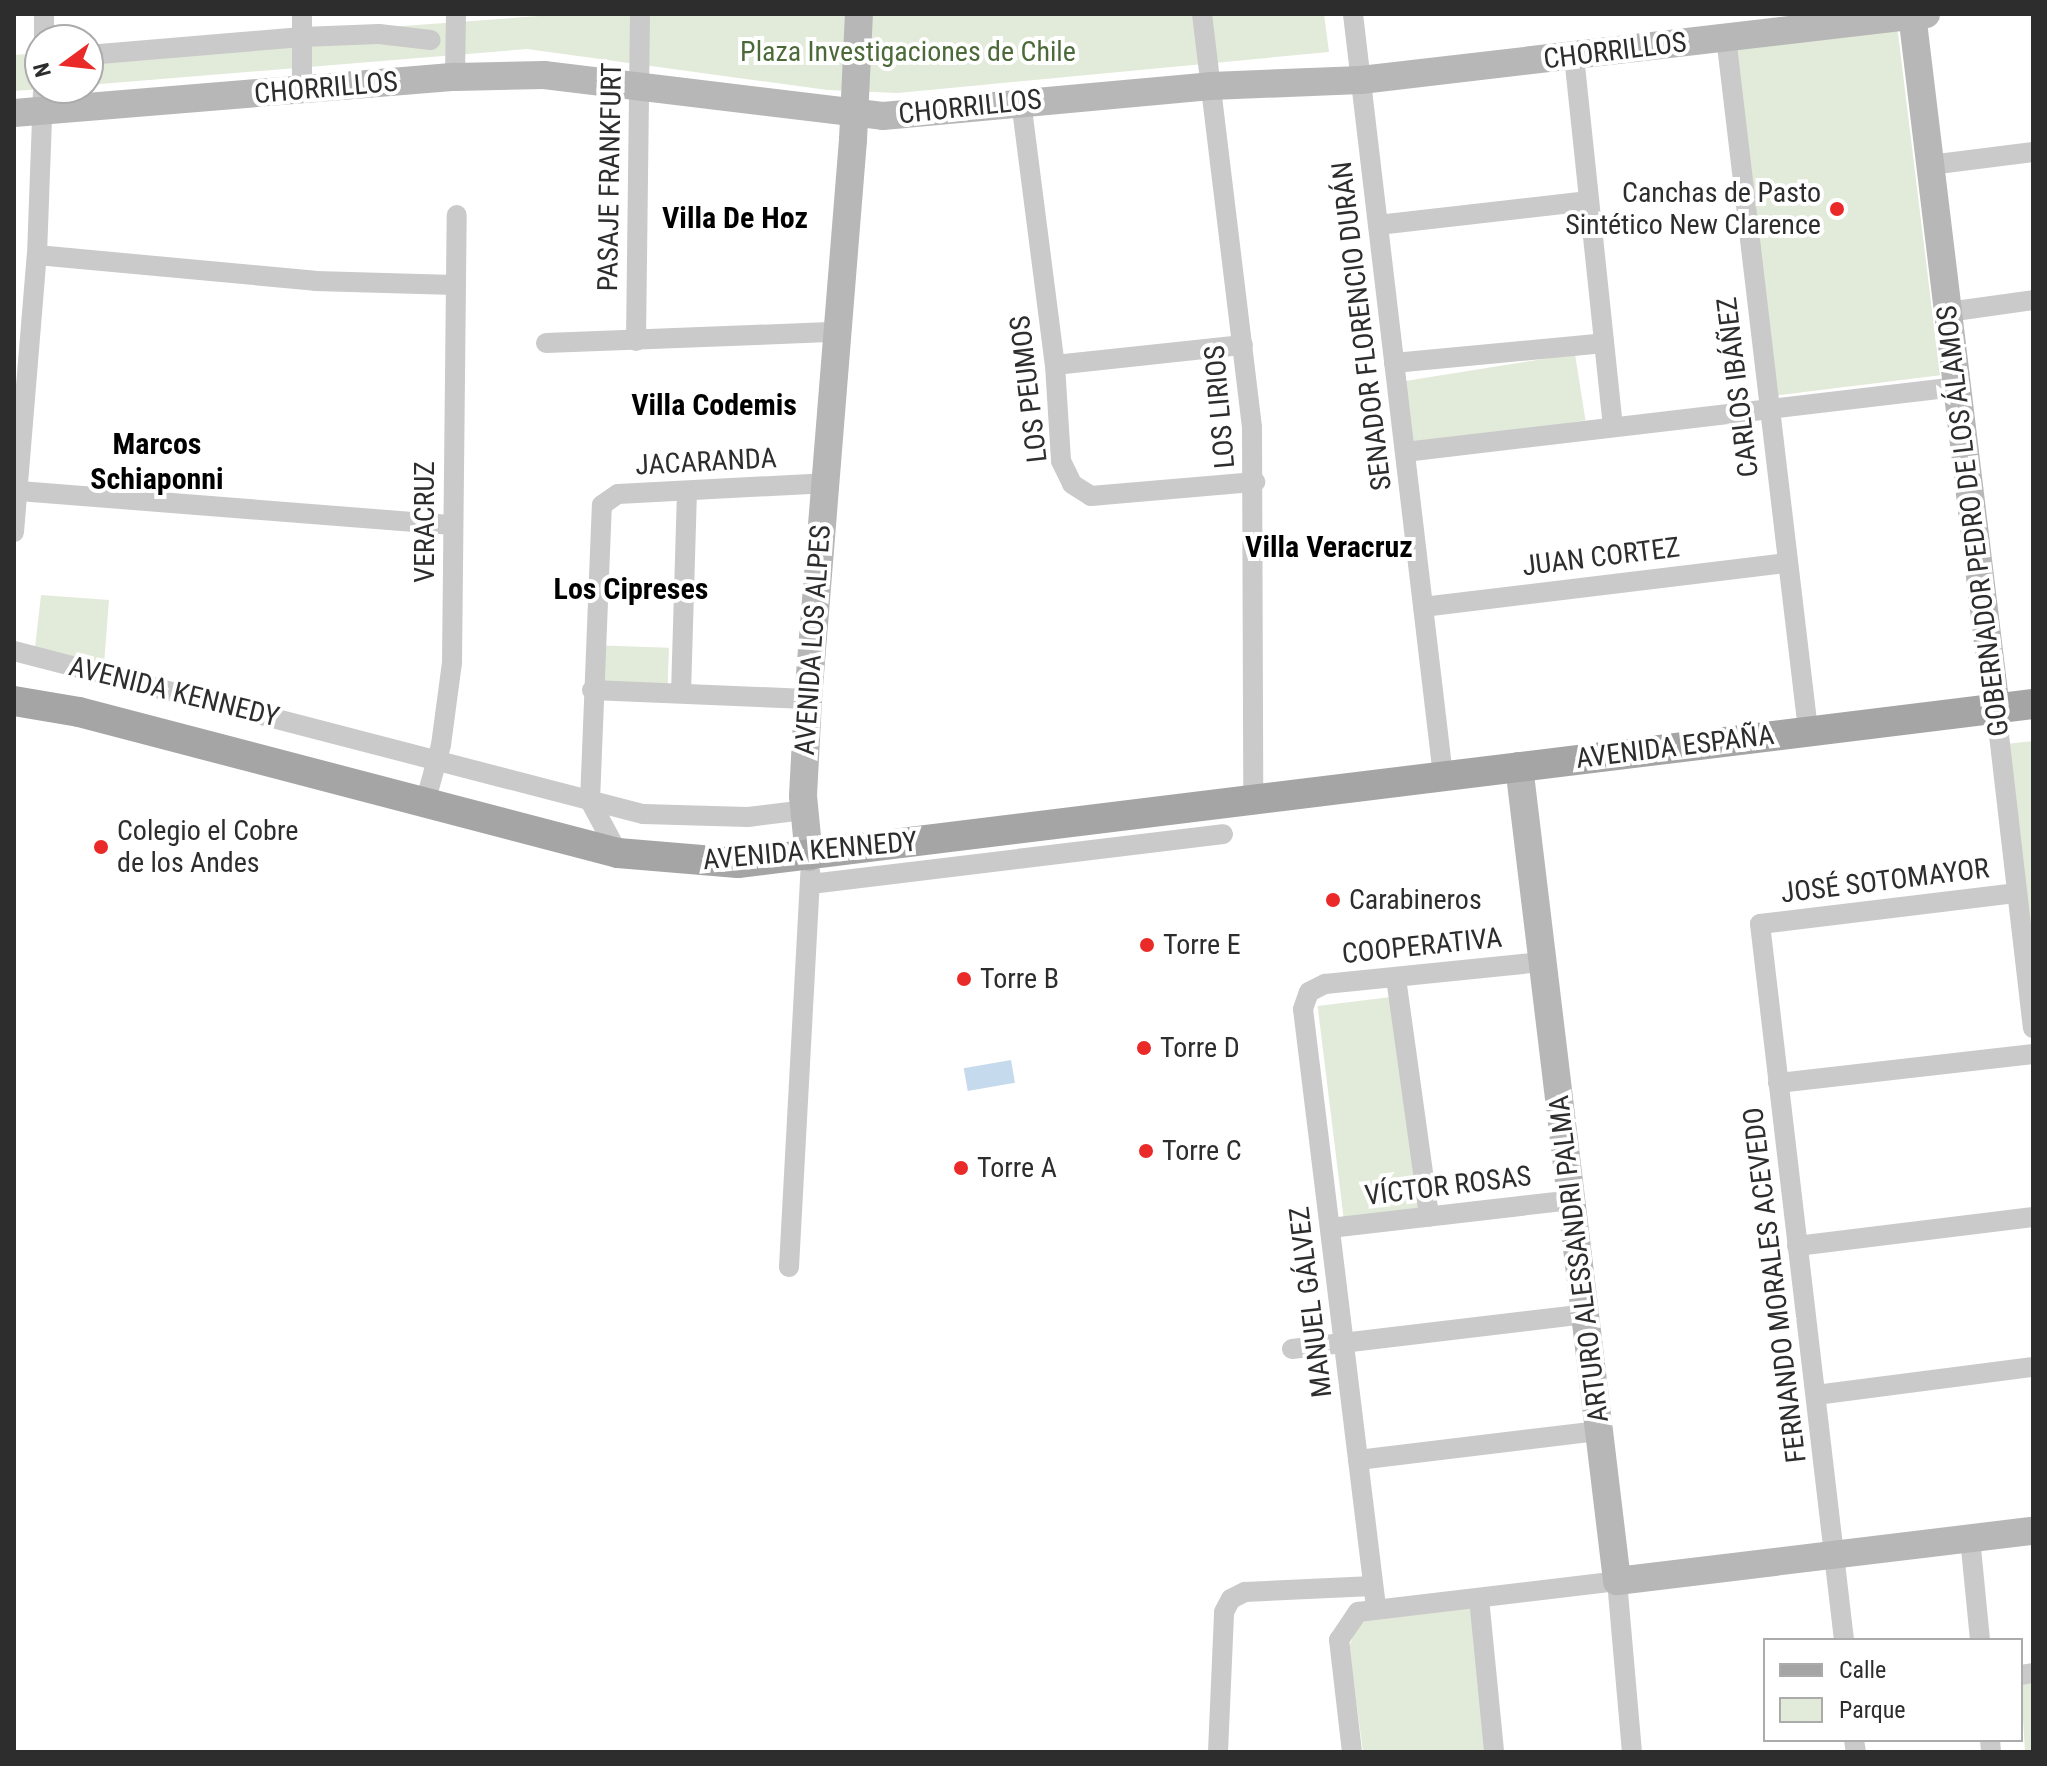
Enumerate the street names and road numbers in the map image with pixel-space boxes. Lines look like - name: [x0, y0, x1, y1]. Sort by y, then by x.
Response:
- street label: CHORRILLOS: [1542, 26, 1688, 76]
- street label: PASAJE FRANKFURT: [591, 62, 629, 292]
- street label: CHORRILLOS: [253, 65, 399, 111]
- street label: CHORRILLOS: [897, 83, 1043, 131]
- street label: SENADOR FLORENCIO DURÁN: [1325, 160, 1399, 492]
- street label: CARLOS IBÁÑEZ: [1710, 295, 1766, 479]
- street label: GOBERNADOR PEDRO DE LOS ÁLAMOS: [1930, 304, 2016, 738]
- street label: LOS PEUMOS: [1003, 314, 1055, 464]
- street label: LOS LIRIOS: [1198, 344, 1242, 470]
- street label: JACARANDA: [634, 442, 778, 482]
- street label: VERACRUZ: [408, 461, 442, 583]
- street label: AVENIDA LOS ALPES: [788, 524, 838, 756]
- street label: JUAN CORTEZ: [1520, 531, 1682, 583]
- street label: AVENIDA KENNEDY: [66, 650, 282, 734]
- street label: AVENIDA ESPAÑA: [1574, 718, 1776, 776]
- street label: AVENIDA KENNEDY: [701, 825, 919, 877]
- street label: JOSÉ SOTOMAYOR: [1779, 852, 1991, 910]
- street label: COOPERATIVA: [1340, 921, 1504, 971]
- street label: ARTURO ALESSANDRI PALMA: [1542, 1094, 1616, 1424]
- street label: FERNANDO MORALES ACEVEDO: [1737, 1105, 1813, 1465]
- street label: VÍCTOR ROSAS: [1363, 1159, 1533, 1213]
- street label: MANUEL GÁLVEZ: [1283, 1205, 1339, 1399]

